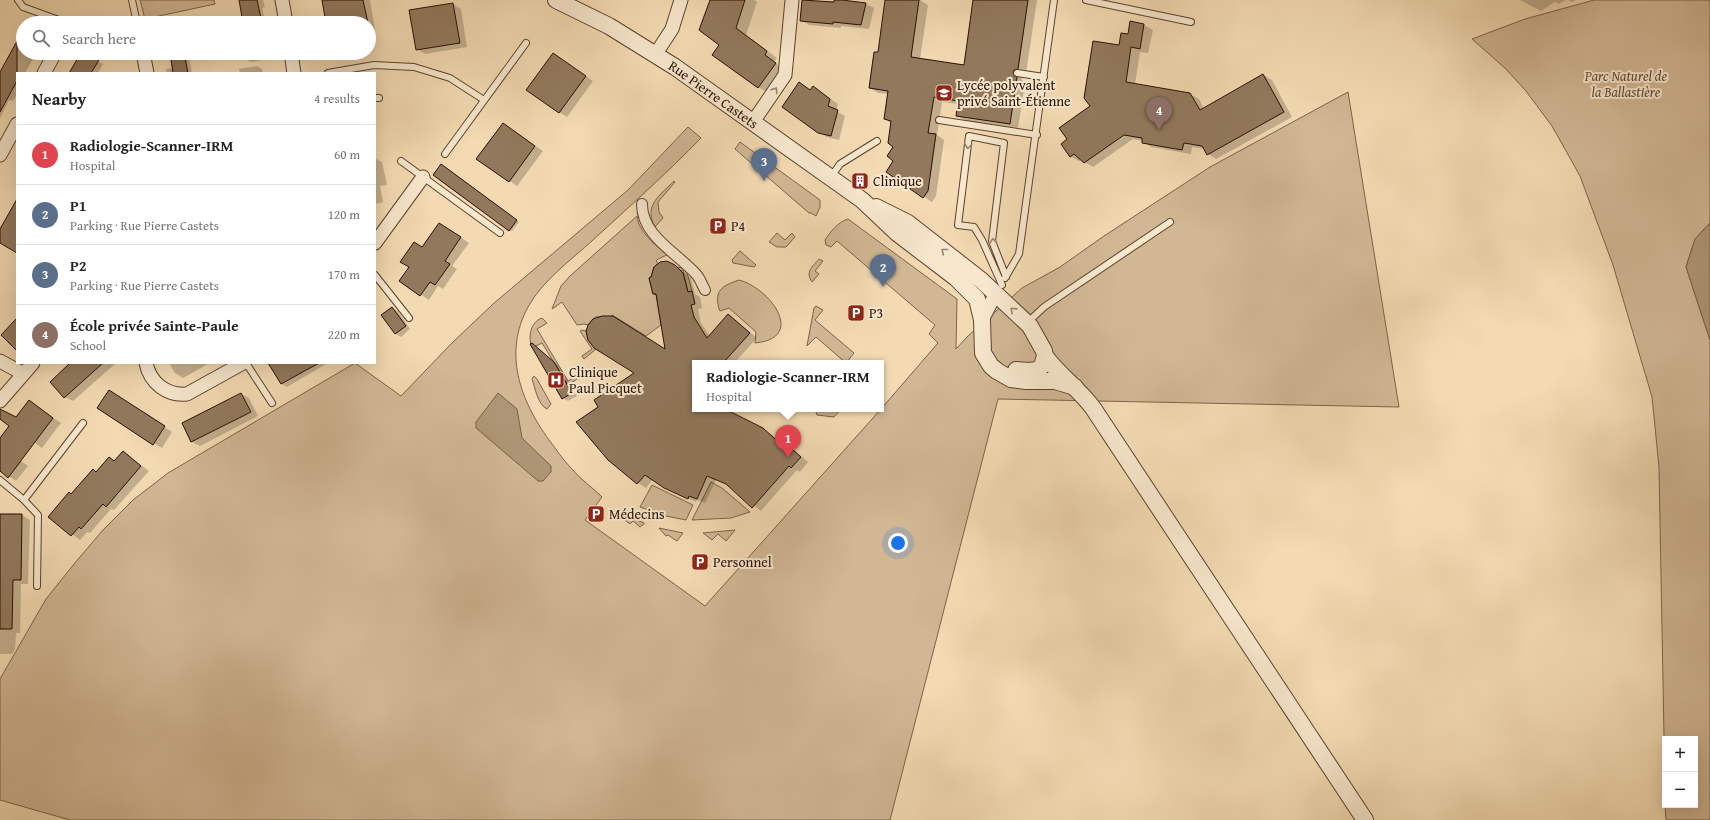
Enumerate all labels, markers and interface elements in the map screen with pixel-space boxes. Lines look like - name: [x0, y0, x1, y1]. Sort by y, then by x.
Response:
- search box: [16, 16, 376, 60]
- icon: search: [30, 27, 52, 49]
- text: Search here: [62, 28, 136, 49]
- street label: Rue Pierre Castets: [665, 55, 763, 133]
- park label: Parc Naturel de la Ballastière: [1584, 66, 1668, 102]
- place label: Lycée polyvalent privé Saint-Étienne: [957, 75, 1071, 111]
- school or university icon: Lycée polyvalent privé Saint-Étienne: [934, 83, 954, 103]
- text: Nearby: [32, 86, 86, 111]
- one-way arrow: [770, 87, 778, 94]
- text: 4 results: [314, 89, 360, 108]
- pin: 4: [1146, 97, 1172, 130]
- text: Radiologie-Scanner-IRM: [70, 135, 233, 156]
- one-way arrow: [964, 143, 973, 149]
- text: 1: [42, 145, 48, 164]
- text: 60 m: [334, 145, 360, 164]
- pin: 3: [751, 148, 777, 181]
- text: Hospital: [70, 156, 115, 175]
- building icon: Clinique: [850, 171, 870, 191]
- place label: Clinique: [873, 171, 922, 191]
- text: P1: [70, 195, 87, 216]
- text: 2: [42, 205, 48, 224]
- text: 120 m: [328, 205, 360, 224]
- text: Parking · Rue Pierre Castets: [70, 216, 219, 235]
- parking icon: P4: [708, 216, 728, 236]
- place label: P4: [731, 216, 746, 236]
- one-way arrow: [989, 238, 998, 244]
- one-way arrow: [942, 249, 949, 256]
- pin: 2: [870, 254, 896, 287]
- text: P2: [70, 255, 87, 276]
- text: 3: [42, 265, 48, 284]
- text: 170 m: [328, 265, 360, 284]
- text: Parking · Rue Pierre Castets: [70, 276, 219, 295]
- parking icon: P3: [846, 303, 866, 323]
- place label: P3: [869, 303, 883, 323]
- one-way arrow: [1010, 307, 1018, 314]
- text: École privée Sainte-Paule: [70, 315, 239, 336]
- text: 4: [42, 325, 48, 344]
- text: 220 m: [328, 325, 360, 344]
- text: School: [70, 336, 106, 355]
- popup: [692, 360, 884, 412]
- place label: Clinique Paul Picquet: [569, 362, 642, 398]
- text: Radiologie-Scanner-IRM: [706, 366, 870, 387]
- hospital icon: Clinique Paul Picquet: [546, 370, 566, 390]
- text: Hospital: [706, 387, 752, 406]
- pin: 1: [775, 425, 801, 458]
- parking icon: Médecins: [586, 504, 606, 524]
- place label: Médecins: [609, 504, 665, 524]
- your location: [888, 533, 908, 553]
- parking icon: Personnel: [690, 552, 710, 572]
- place label: Personnel: [713, 552, 772, 572]
- map controls: [1662, 736, 1698, 808]
- button: +: [1662, 736, 1698, 772]
- button: −: [1662, 772, 1698, 808]

